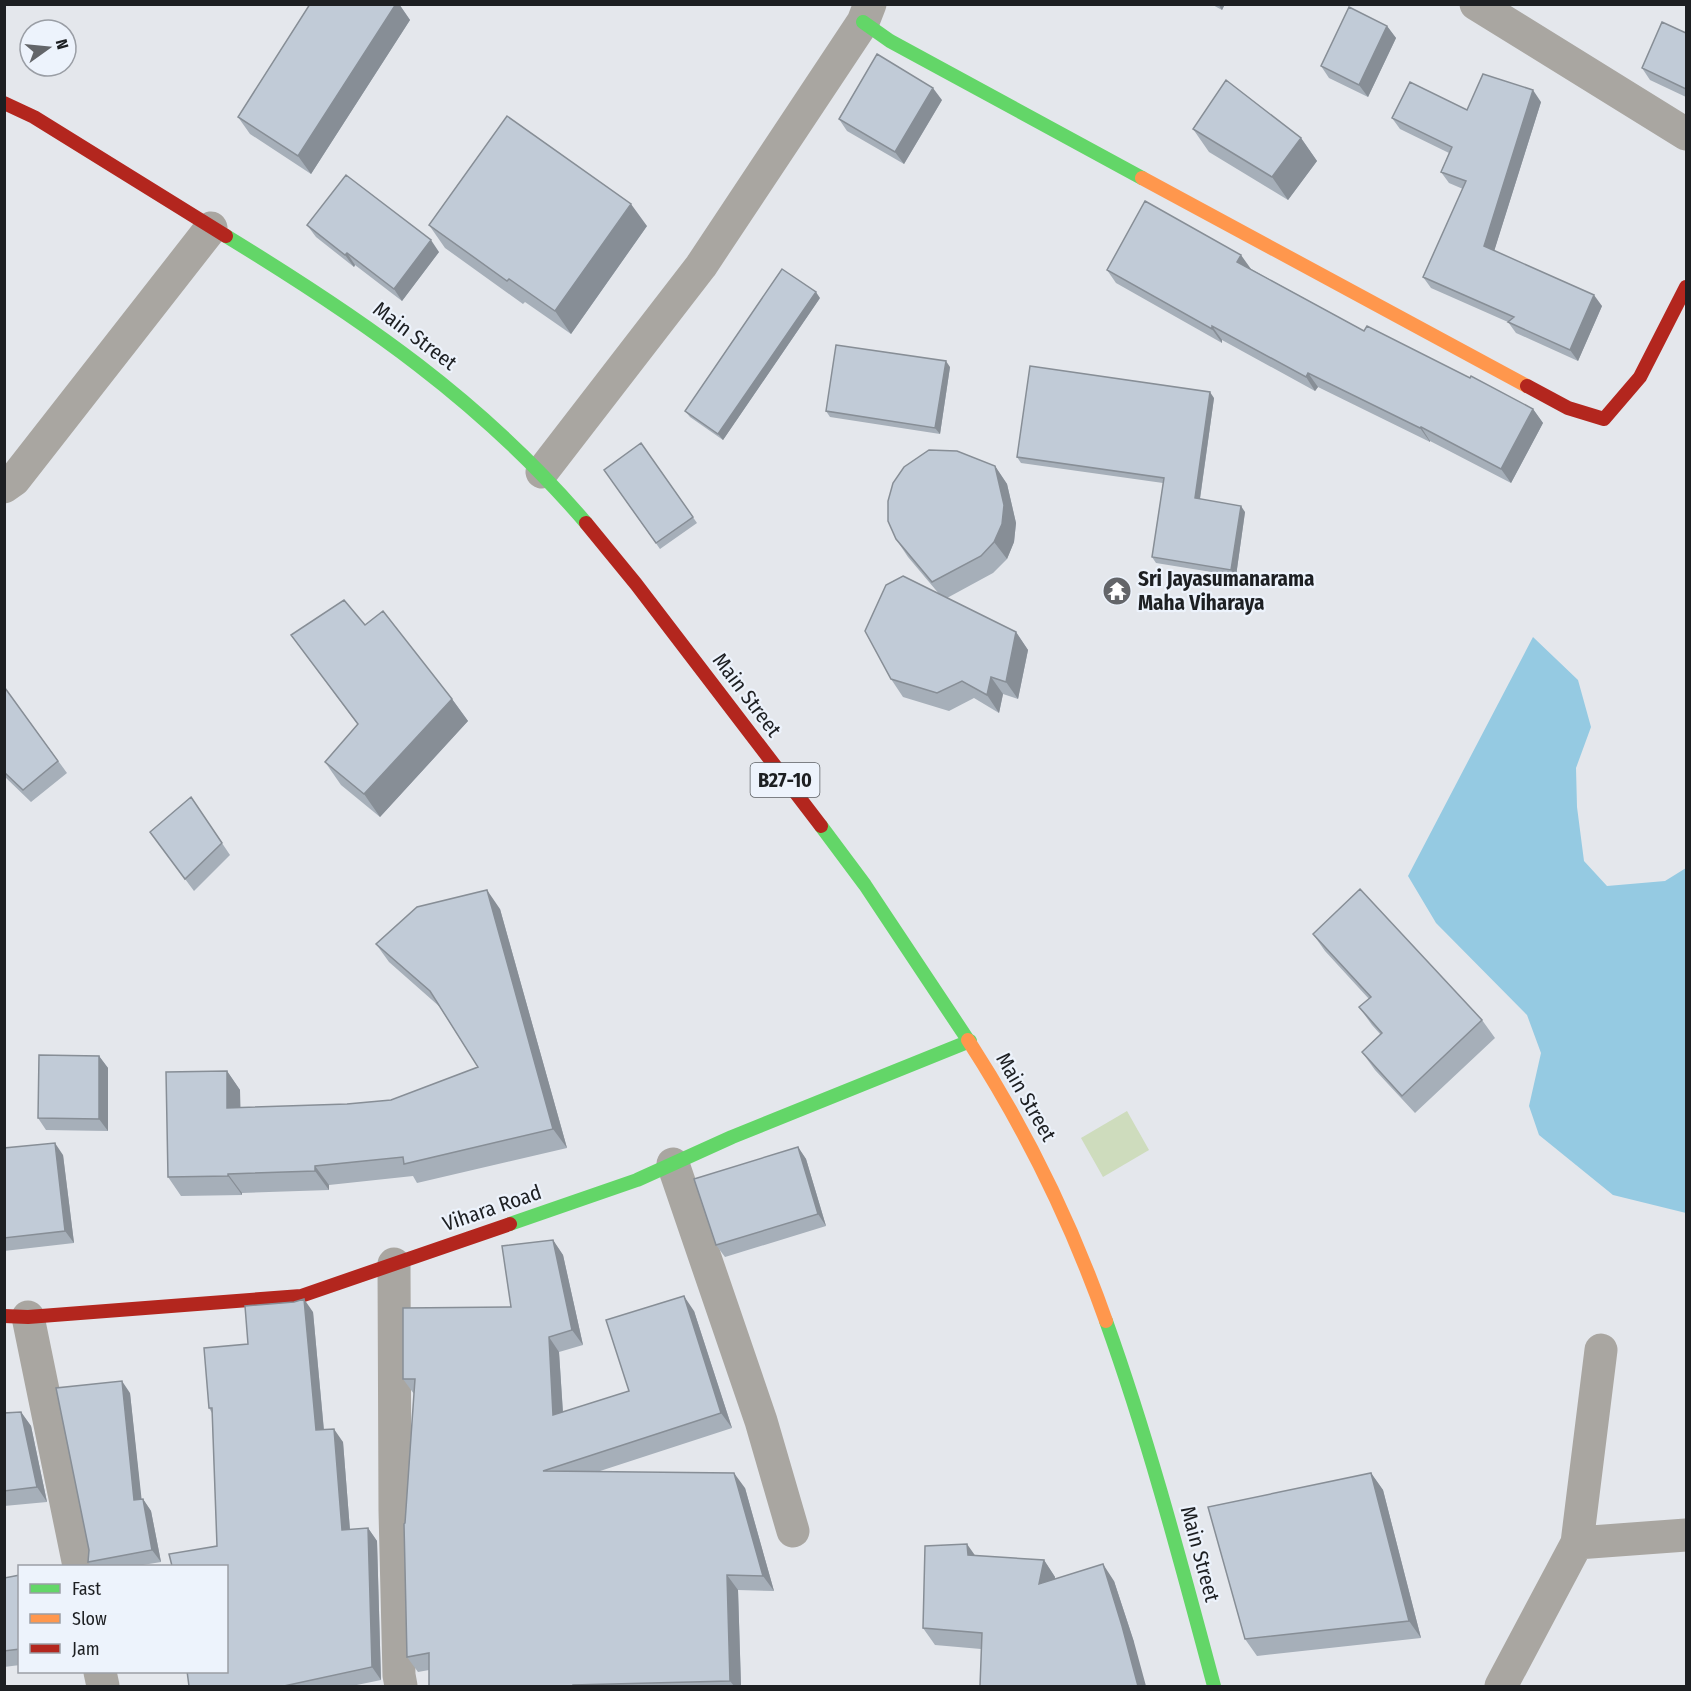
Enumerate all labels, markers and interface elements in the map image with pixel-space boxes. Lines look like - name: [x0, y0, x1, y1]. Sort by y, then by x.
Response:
- north arrow: [18, 18, 78, 78]
- text: N: [52, 37, 72, 51]
- street label: Main Street: [368, 296, 462, 376]
- place label: Sri Jayasumanarama Maha Viharaya: [1138, 566, 1315, 616]
- temple icon: Sri Jayasumanarama Maha Viharaya: [1101, 575, 1133, 607]
- street label: Main Street: [707, 648, 787, 742]
- road number: B27-10: [750, 763, 820, 797]
- street label: Main Street: [990, 1048, 1062, 1146]
- street label: Vihara Road: [439, 1179, 545, 1237]
- street label: Main Street: [1175, 1503, 1225, 1605]
- legend: [18, 1565, 228, 1673]
- text: Fast: [72, 1578, 101, 1600]
- text: Slow: [72, 1608, 107, 1630]
- text: Jam: [72, 1638, 100, 1660]

